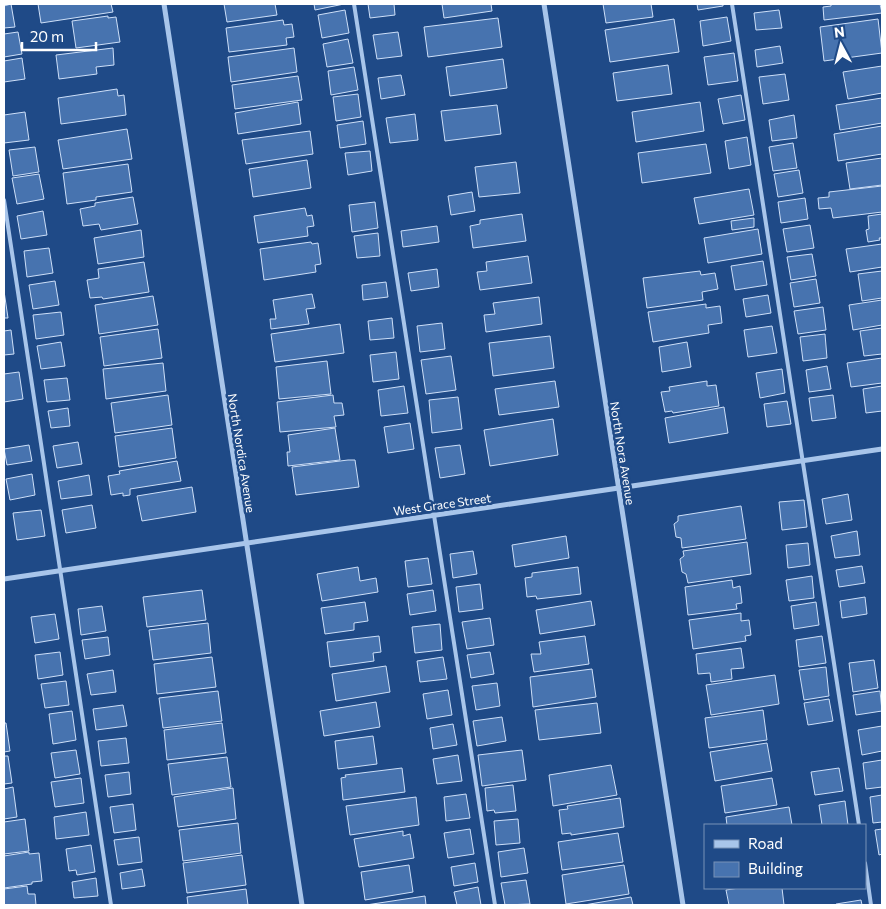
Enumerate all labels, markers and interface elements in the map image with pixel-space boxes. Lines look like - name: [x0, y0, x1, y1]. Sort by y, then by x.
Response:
- scale bar: [22, 20, 96, 52]
- north arrow: [816, 20, 866, 70]
- text: N: [833, 23, 846, 41]
- text: 20 m: [30, 27, 64, 45]
- street label: North Nordica Avenue: [226, 392, 258, 514]
- street label: North Nora Avenue: [608, 400, 638, 506]
- street label: West Grace Street: [392, 490, 492, 518]
- legend: [704, 824, 866, 889]
- text: Road: [748, 834, 783, 852]
- text: Building: [748, 859, 803, 877]

